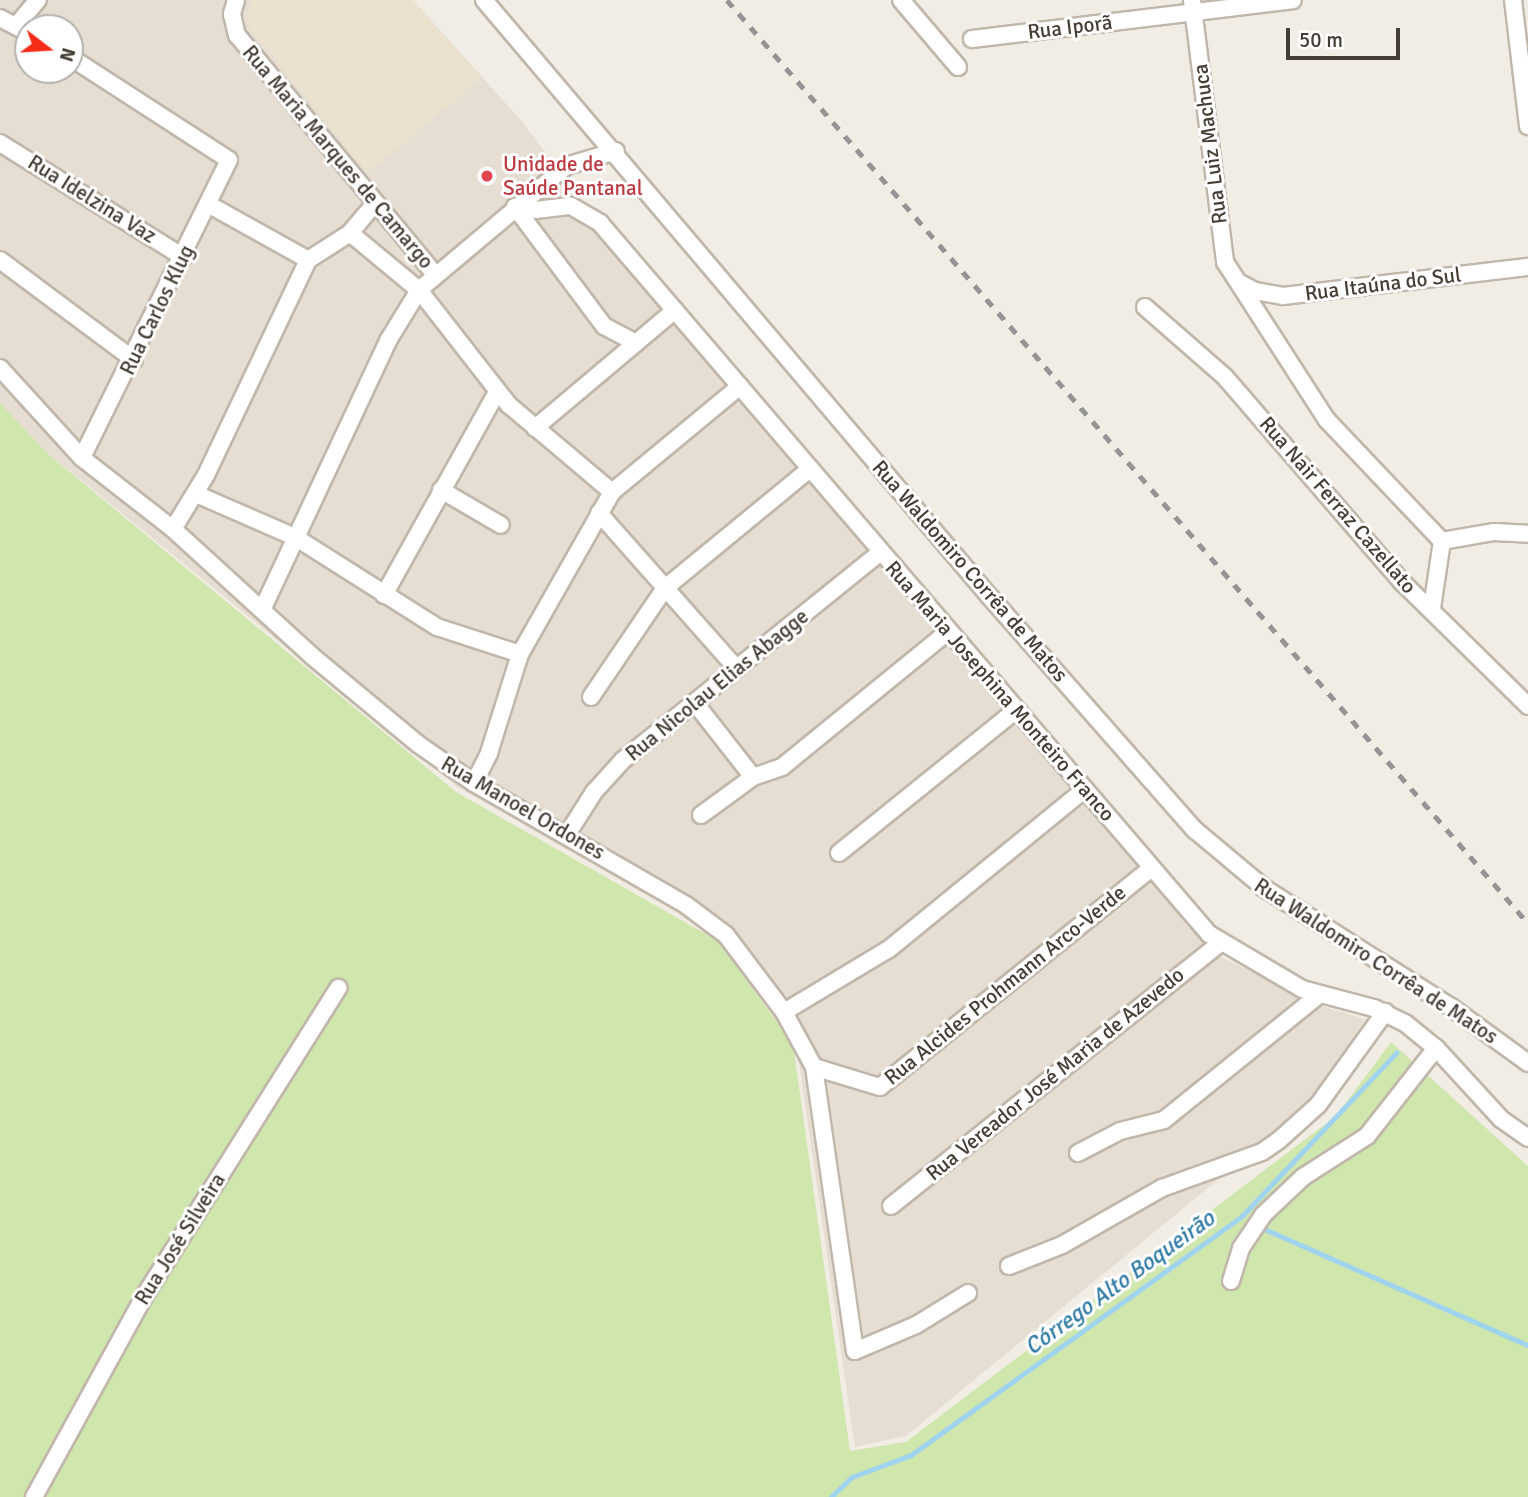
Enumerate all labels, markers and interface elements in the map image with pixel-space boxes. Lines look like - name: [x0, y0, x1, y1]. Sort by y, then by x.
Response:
- street label: Rua Iporã: [1026, 9, 1114, 45]
- north arrow: [14, 14, 84, 84]
- scale bar: [1290, 14, 1404, 58]
- text: 50 m: [1299, 27, 1343, 53]
- street label: Rua Maria Marques de Camargo: [237, 40, 439, 274]
- text: N: [54, 45, 81, 64]
- street label: Rua Luiz Machuca: [1188, 62, 1232, 226]
- street label: Rua Idelzina Vaz: [23, 150, 161, 248]
- place label: Unidade de Saúde Pantanal: [503, 151, 643, 201]
- marker: Unidade de Saúde Pantanal: [477, 166, 497, 186]
- street label: Rua Carlos Klug: [115, 241, 199, 379]
- street label: Rua Itaúna do Sul: [1303, 262, 1463, 306]
- street label: Rua Nair Ferraz Cazellato: [1254, 411, 1422, 599]
- street label: Rua Waldomiro Corrêa de Matos: [867, 455, 1073, 687]
- street label: Rua Maria Josephina Monteiro Franco: [880, 556, 1120, 826]
- street label: Rua Nicolau Elias Abagge: [621, 604, 813, 766]
- street label: Rua Manoel Ordones: [437, 751, 609, 865]
- street label: Rua Waldomiro Corrêa de Matos: [1250, 873, 1502, 1049]
- street label: Rua Alcides Prohmann Arco-Verde: [879, 880, 1131, 1090]
- street label: Rua Vereador José Maria de Azevedo: [921, 962, 1189, 1186]
- street label: Rua José Silveira: [129, 1168, 231, 1310]
- water label: Córrego Alto Boqueirão: [1020, 1205, 1220, 1361]

